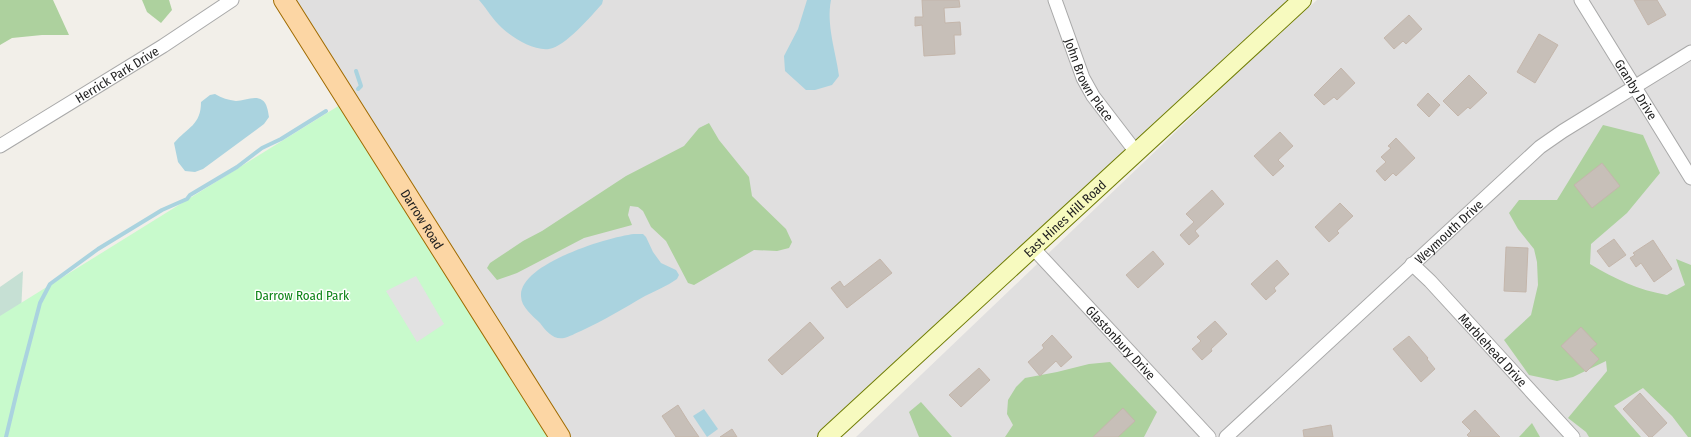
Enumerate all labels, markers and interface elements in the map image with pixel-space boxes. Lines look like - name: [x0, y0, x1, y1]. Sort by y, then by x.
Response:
- street label: John Brown Place: [1062, 36, 1117, 124]
- street label: Herrick Park Drive: [72, 43, 161, 106]
- street label: Granby Drive: [1612, 56, 1660, 122]
- street label: East Hines Hill Road: [1021, 177, 1109, 260]
- street label: Darrow Road: [398, 186, 447, 252]
- street label: Weymouth Drive: [1411, 196, 1486, 267]
- park label: Darrow Road Park: [255, 288, 350, 303]
- street label: Glastonbury Drive: [1083, 302, 1159, 382]
- street label: Marblehead Drive: [1456, 310, 1530, 389]

